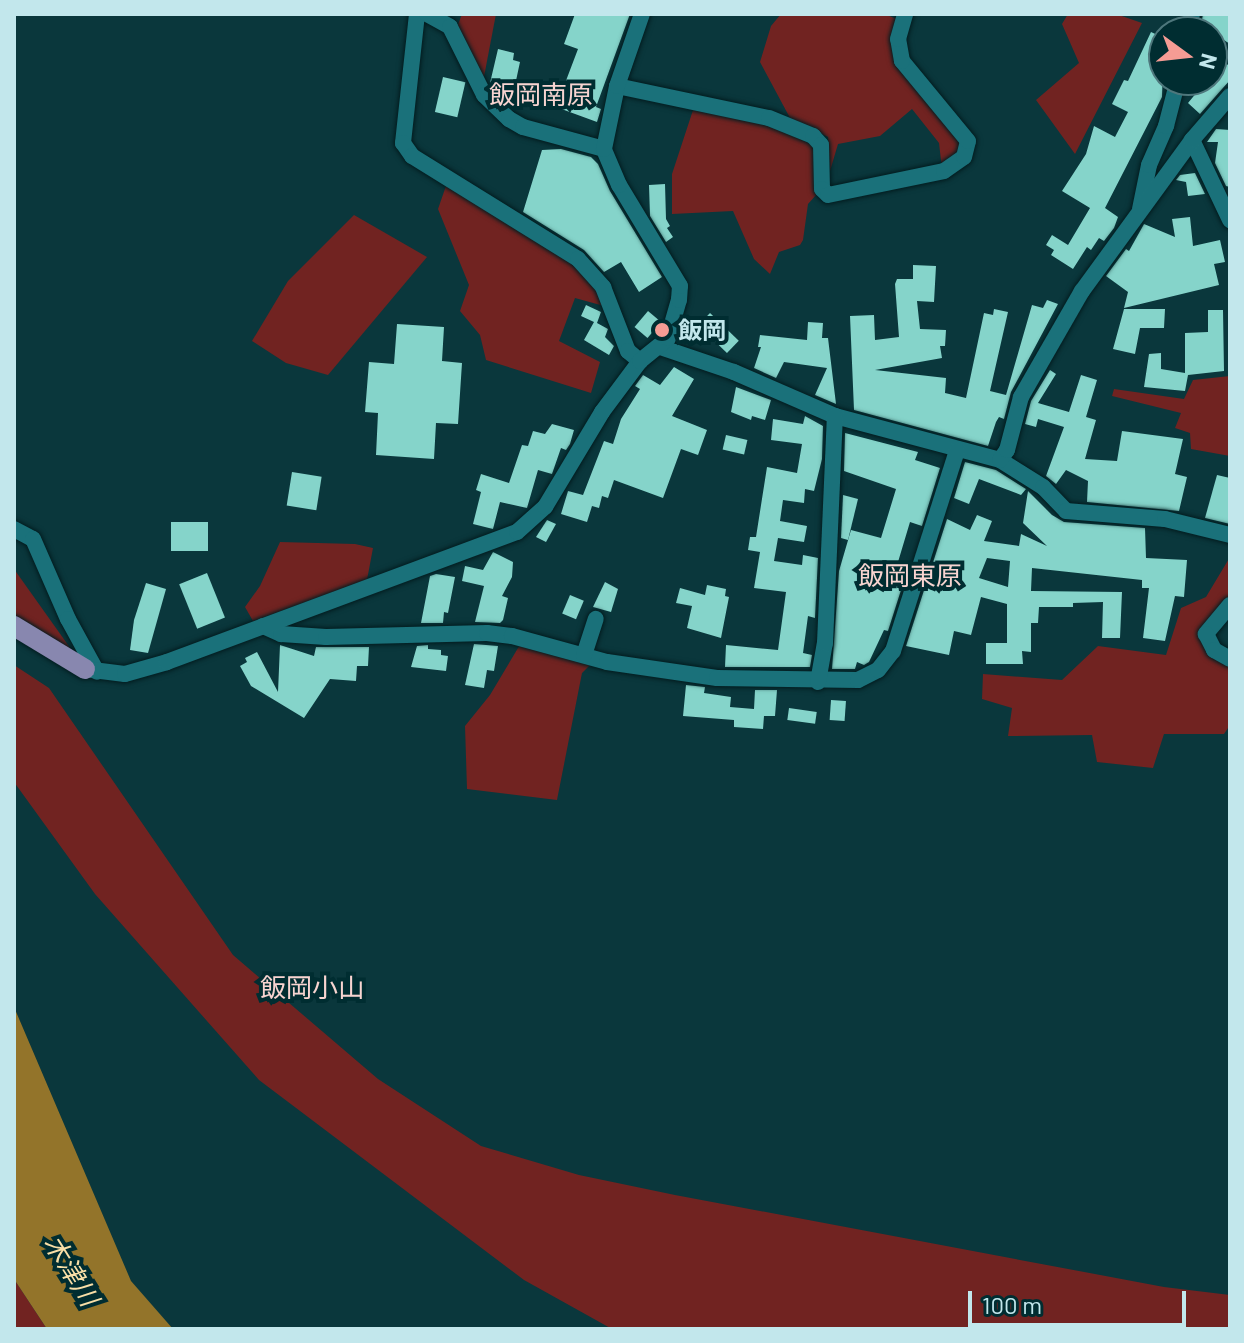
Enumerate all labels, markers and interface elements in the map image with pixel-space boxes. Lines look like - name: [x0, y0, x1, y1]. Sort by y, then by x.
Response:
- north arrow: [1148, 16, 1228, 96]
- text: N: [1195, 51, 1224, 72]
- district label: 飯岡南原: [489, 78, 593, 110]
- place label: 飯岡: [678, 316, 726, 344]
- marker: 飯岡: [653, 321, 671, 339]
- district label: 飯岡東原: [858, 559, 962, 591]
- district label: 飯岡小山: [260, 971, 364, 1003]
- water label: 木津川: [38, 1229, 106, 1311]
- scale bar: [972, 1275, 1190, 1325]
- text: 100 m: [982, 1290, 1042, 1319]

